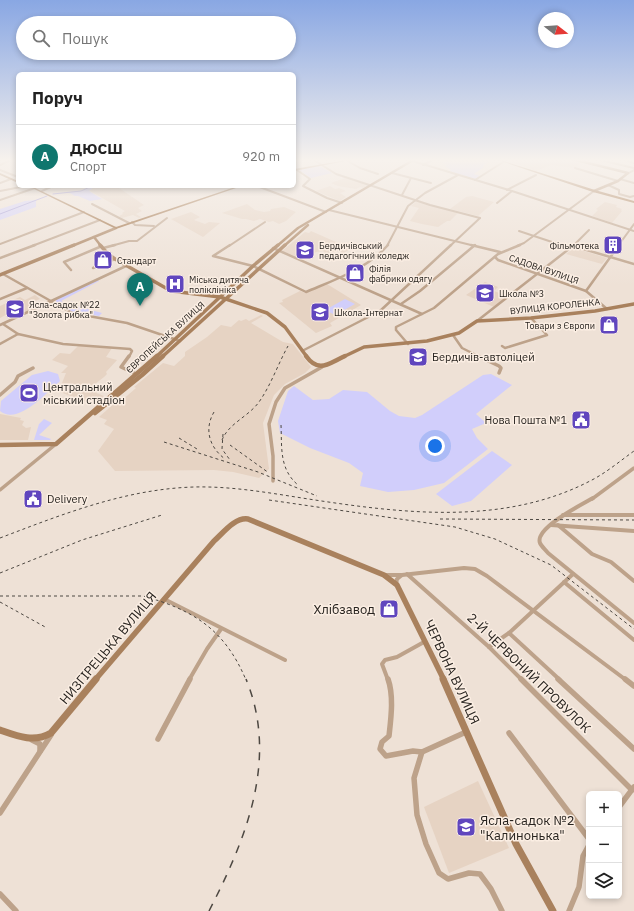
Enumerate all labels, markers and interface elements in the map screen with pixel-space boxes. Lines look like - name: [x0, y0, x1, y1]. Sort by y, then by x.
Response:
- north arrow: [538, 12, 574, 48]
- search box: [16, 16, 296, 60]
- icon: search: [30, 27, 52, 49]
- text: Пошук: [62, 29, 109, 48]
- text: Поруч: [32, 87, 83, 109]
- text: ДЮСШ: [70, 139, 123, 158]
- text: A: [41, 148, 49, 165]
- text: 920 m: [242, 148, 280, 165]
- text: Спорт: [70, 158, 106, 175]
- building icon: Фільмотека: [602, 234, 624, 256]
- school or university icon: Бердичівський педагогічний коледж: [294, 239, 316, 261]
- place label: Бердичівський педагогічний коледж: [319, 240, 409, 261]
- place label: Фільмотека: [549, 240, 599, 251]
- shop icon: Стандарт: [92, 249, 114, 271]
- street label: САДОВА ВУЛИЦЯ: [508, 252, 580, 286]
- place label: Стандарт: [117, 255, 157, 266]
- shop icon: Філія фабрики одягу: [344, 262, 366, 284]
- place label: Філія фабрики одягу: [369, 263, 433, 284]
- pin: A: [127, 273, 153, 306]
- hospital icon: Міська дитяча поліклініка: [164, 273, 186, 295]
- place label: Міська дитяча поліклініка: [189, 274, 249, 295]
- school or university icon: Школа №3: [474, 282, 496, 304]
- place label: Школа №3: [499, 288, 544, 299]
- street label: ВУЛИЦЯ КОРОЛЕНКА: [509, 296, 601, 316]
- school or university icon: Ясла-садок №22 "Золота рибка": [4, 298, 26, 320]
- place label: Ясла-садок №22 "Золота рибка": [29, 299, 100, 320]
- street label: ЄВРОПЕЙСЬКА ВУЛИЦЯ: [123, 299, 207, 375]
- school or university icon: Школа-Інтернат: [309, 301, 331, 323]
- place label: Школа-Інтернат: [334, 307, 404, 318]
- shop icon: Товари з Європи: [598, 314, 620, 336]
- place label: Товари з Європи: [525, 320, 595, 331]
- school or university icon: Бердичів-автоліцей: [407, 346, 429, 368]
- place label: Бердичів-автоліцей: [432, 350, 535, 364]
- place label: Центральний міський стадіон: [43, 380, 125, 407]
- sports icon: Центральний міський стадіон: [18, 382, 40, 404]
- public building icon: Нова Пошта №1: [570, 409, 592, 431]
- place label: Нова Пошта №1: [485, 413, 567, 427]
- your location: [425, 436, 445, 456]
- public building icon: Delivery: [22, 488, 44, 510]
- place label: Delivery: [47, 492, 88, 506]
- street label: НИЗГІРЕЦЬКА ВУЛИЦЯ: [56, 588, 160, 708]
- shop icon: Хлібзавод: [378, 598, 400, 620]
- place label: Хлібзавод: [314, 601, 375, 618]
- street label: 2-Й ЧЕРВОНИЙ ПРОВУЛОК: [464, 609, 595, 737]
- street label: ЧЕРВОНА ВУЛИЦЯ: [420, 617, 484, 727]
- map controls: [586, 791, 622, 899]
- button: +: [586, 791, 622, 827]
- place label: Ясла-садок №2 "Калинонька": [480, 812, 575, 844]
- school or university icon: Ясла-садок №2 "Калинонька": [455, 816, 477, 838]
- button: −: [586, 827, 622, 863]
- button: layers: [586, 863, 622, 899]

